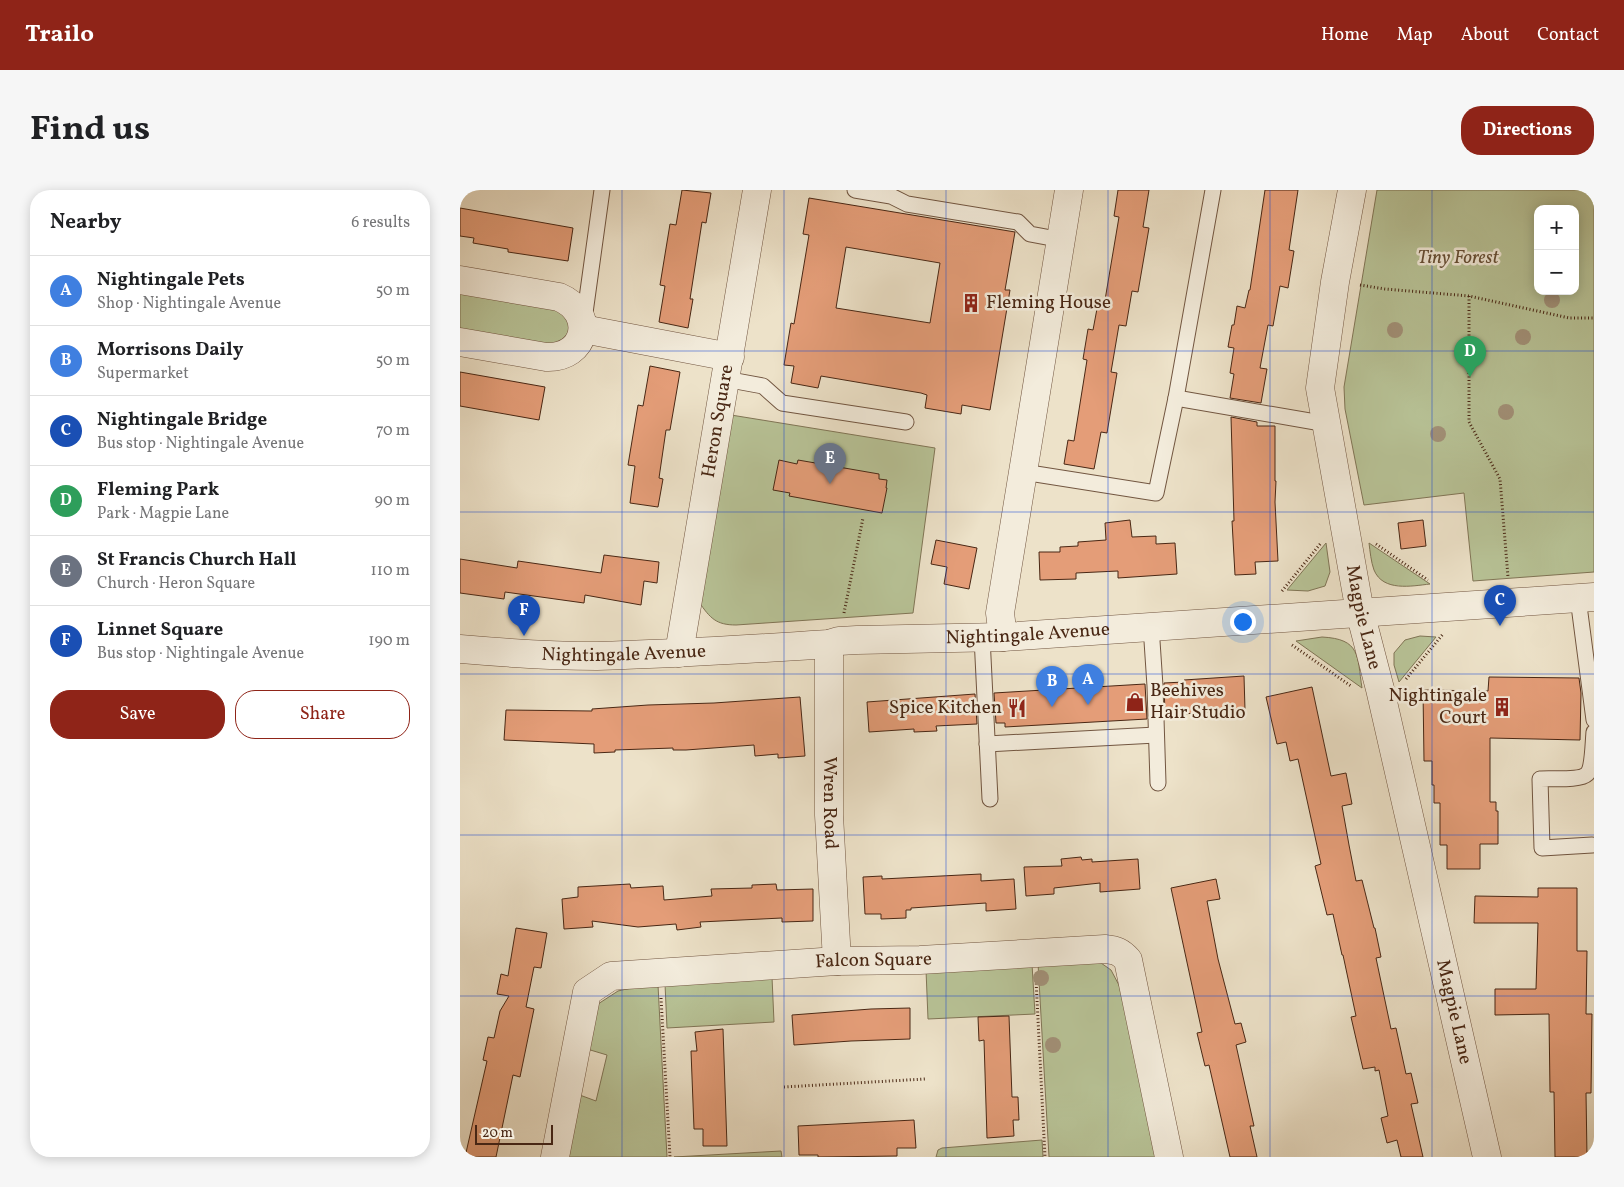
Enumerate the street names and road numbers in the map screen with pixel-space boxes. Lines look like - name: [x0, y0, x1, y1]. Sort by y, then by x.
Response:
- street label: Heron Square: [696, 363, 740, 480]
- street label: Magpie Lane: [1339, 563, 1387, 673]
- street label: Nightingale Avenue: [945, 617, 1111, 651]
- street label: Nightingale Avenue: [541, 639, 707, 669]
- street label: Wren Road: [816, 756, 844, 850]
- street label: Falcon Square: [814, 946, 933, 975]
- street label: Magpie Lane: [1429, 957, 1478, 1067]

